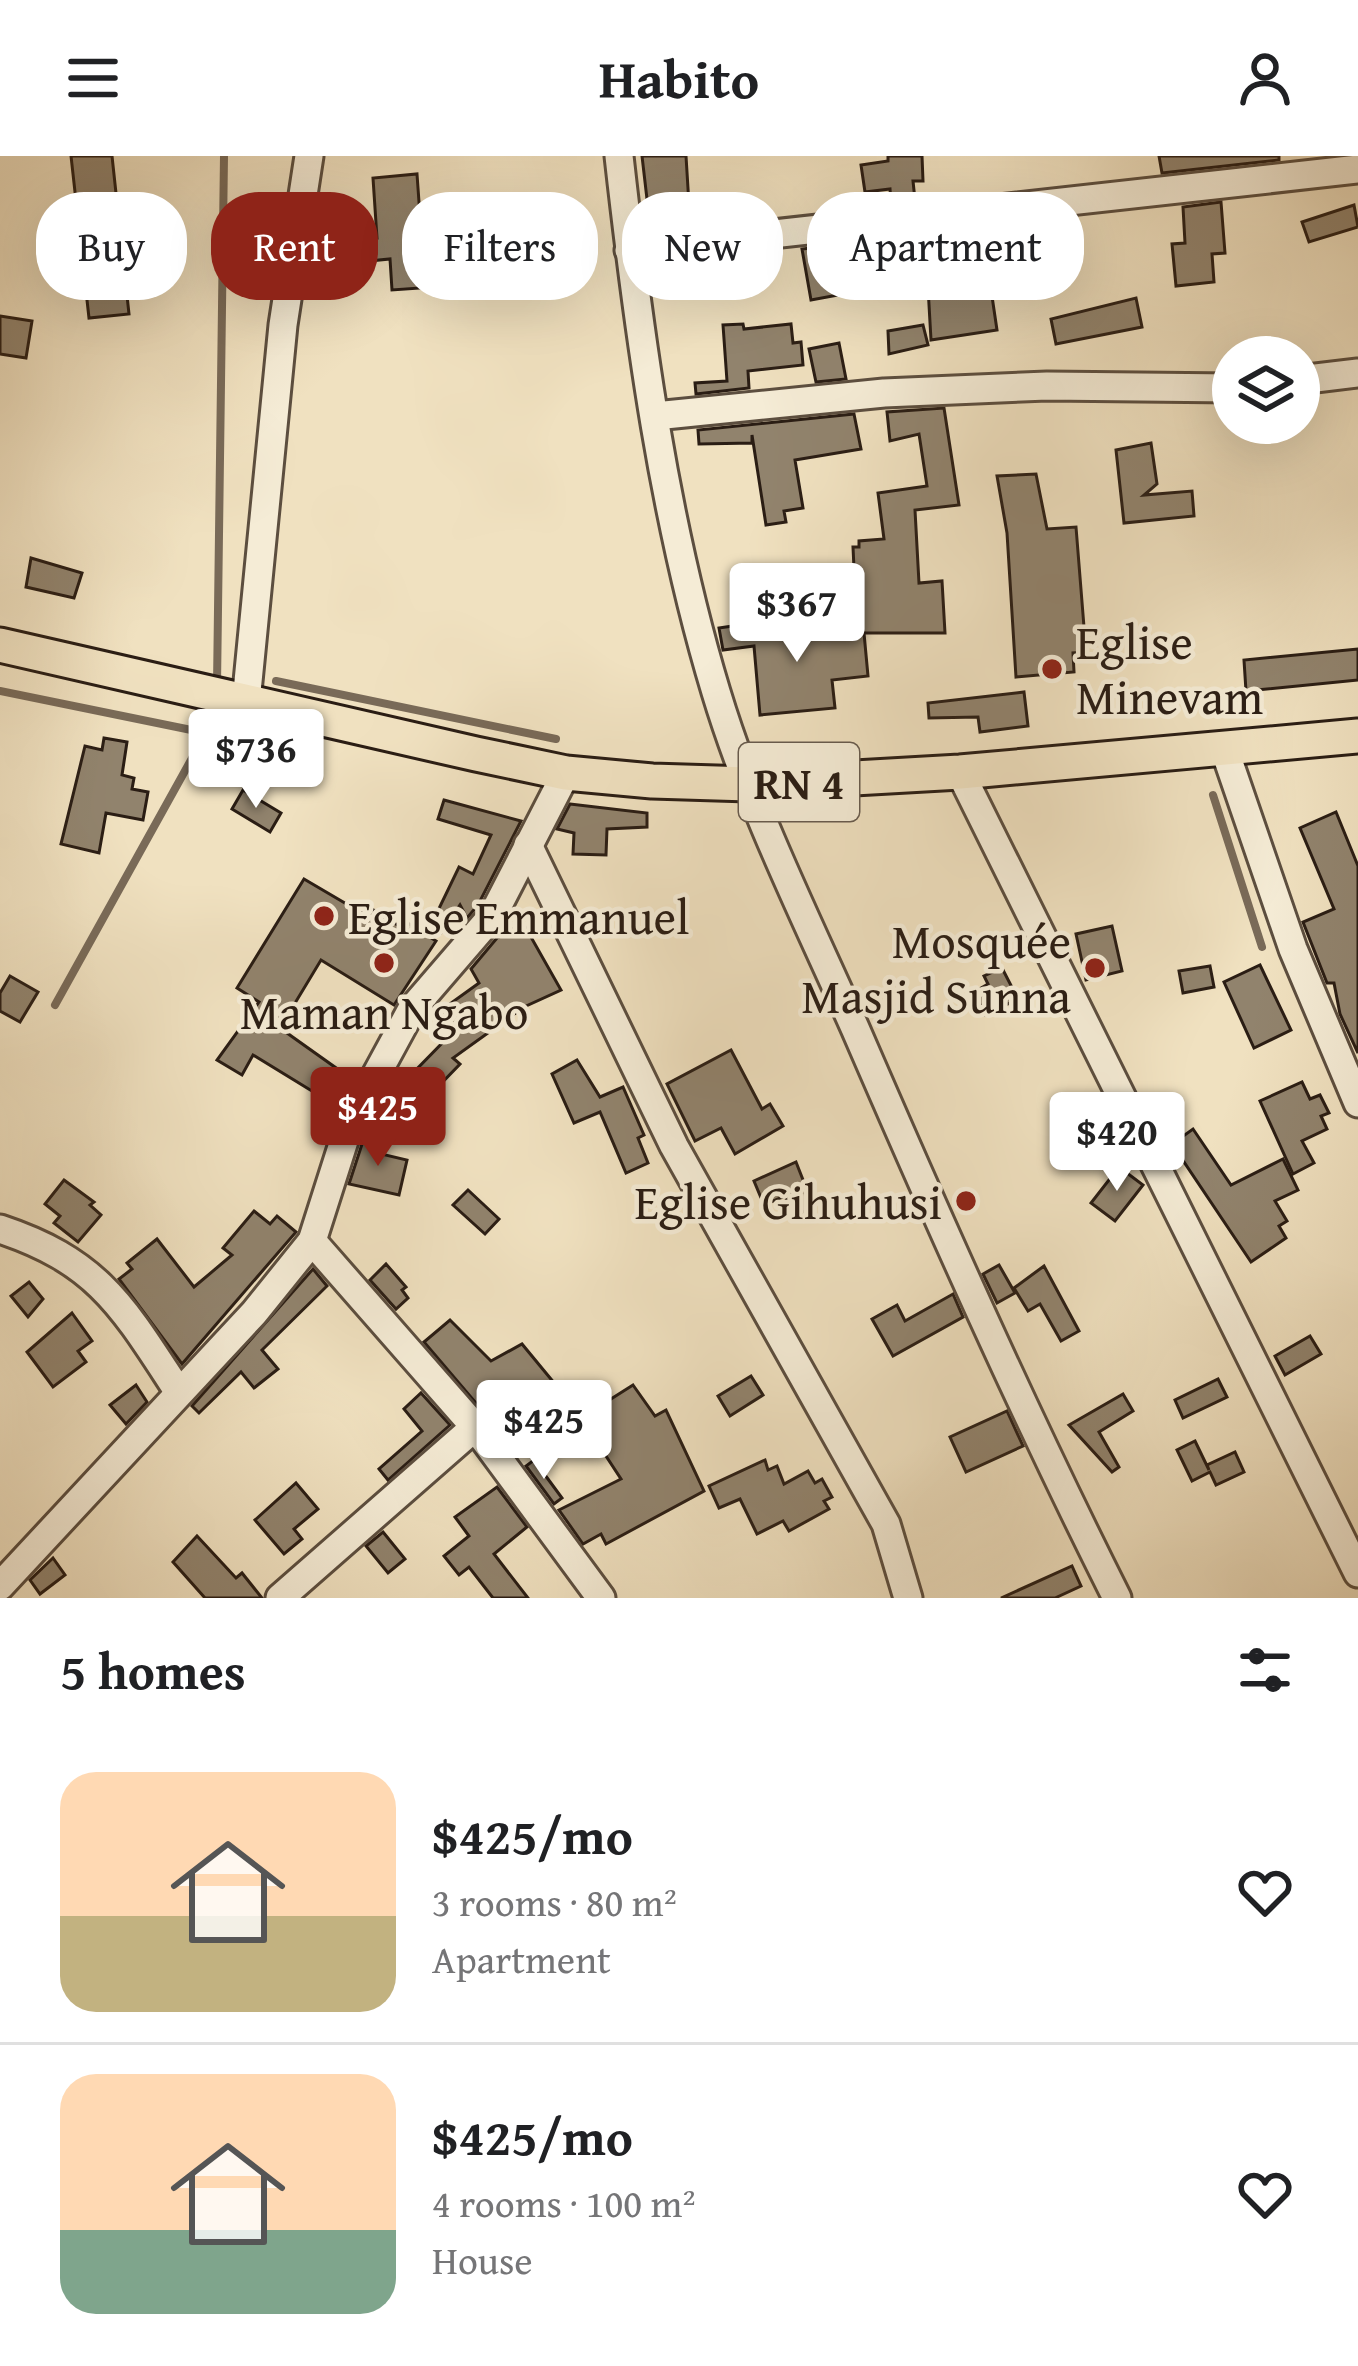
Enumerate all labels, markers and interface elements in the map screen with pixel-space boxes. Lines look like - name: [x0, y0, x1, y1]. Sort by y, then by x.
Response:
- text: Habito: [599, 39, 759, 118]
- icon: menu: [60, 45, 126, 111]
- icon: person: [1232, 45, 1298, 111]
- chip: Buy: [36, 192, 187, 300]
- chip: Rent: [211, 192, 378, 300]
- chip: Filters: [402, 192, 598, 300]
- chip: New: [622, 192, 783, 300]
- chip: Apartment: [807, 192, 1084, 300]
- map controls: [1212, 336, 1320, 444]
- button: layers: [1212, 336, 1320, 444]
- pin: $367: [726, 563, 868, 665]
- text: $367: [757, 573, 837, 630]
- place label: Eglise Minevam: [1076, 606, 1263, 732]
- marker: Eglise Minevam: [1039, 656, 1065, 682]
- pin: $736: [185, 709, 327, 811]
- text: $736: [216, 719, 296, 776]
- road number: RN 4: [739, 743, 859, 821]
- place label: Eglise Emmanuel: [348, 881, 690, 952]
- marker: Eglise Emmanuel: [311, 903, 337, 929]
- place label: Mosquée Masjid Sunna: [801, 905, 1071, 1031]
- marker: Maman Ngabo: [371, 950, 397, 976]
- marker: Mosquée Masjid Sunna: [1082, 955, 1108, 981]
- place label: Maman Ngabo: [240, 976, 528, 1047]
- pin: $425: [307, 1067, 449, 1169]
- text: $425: [338, 1077, 418, 1134]
- pin: $420: [1046, 1092, 1188, 1194]
- text: $420: [1077, 1102, 1157, 1159]
- place label: Eglise Gihuhusi: [635, 1166, 942, 1237]
- marker: Eglise Gihuhusi: [953, 1188, 979, 1214]
- pin: $425: [473, 1380, 615, 1482]
- text: $425: [504, 1390, 584, 1447]
- text: 5 homes: [60, 1633, 246, 1708]
- icon: filters: [1232, 1637, 1298, 1703]
- text: $425/mo: [432, 1798, 633, 1873]
- icon: home: [156, 1820, 300, 1964]
- icon: heart: [1232, 1859, 1298, 1925]
- text: 3 rooms · 80 m²: [432, 1873, 677, 1930]
- text: Apartment: [432, 1930, 611, 1987]
- text: $425/mo: [432, 2099, 633, 2174]
- icon: home: [156, 2122, 300, 2266]
- icon: heart: [1232, 2161, 1298, 2227]
- text: 4 rooms · 100 m²: [432, 2174, 696, 2231]
- text: House: [432, 2231, 533, 2288]

